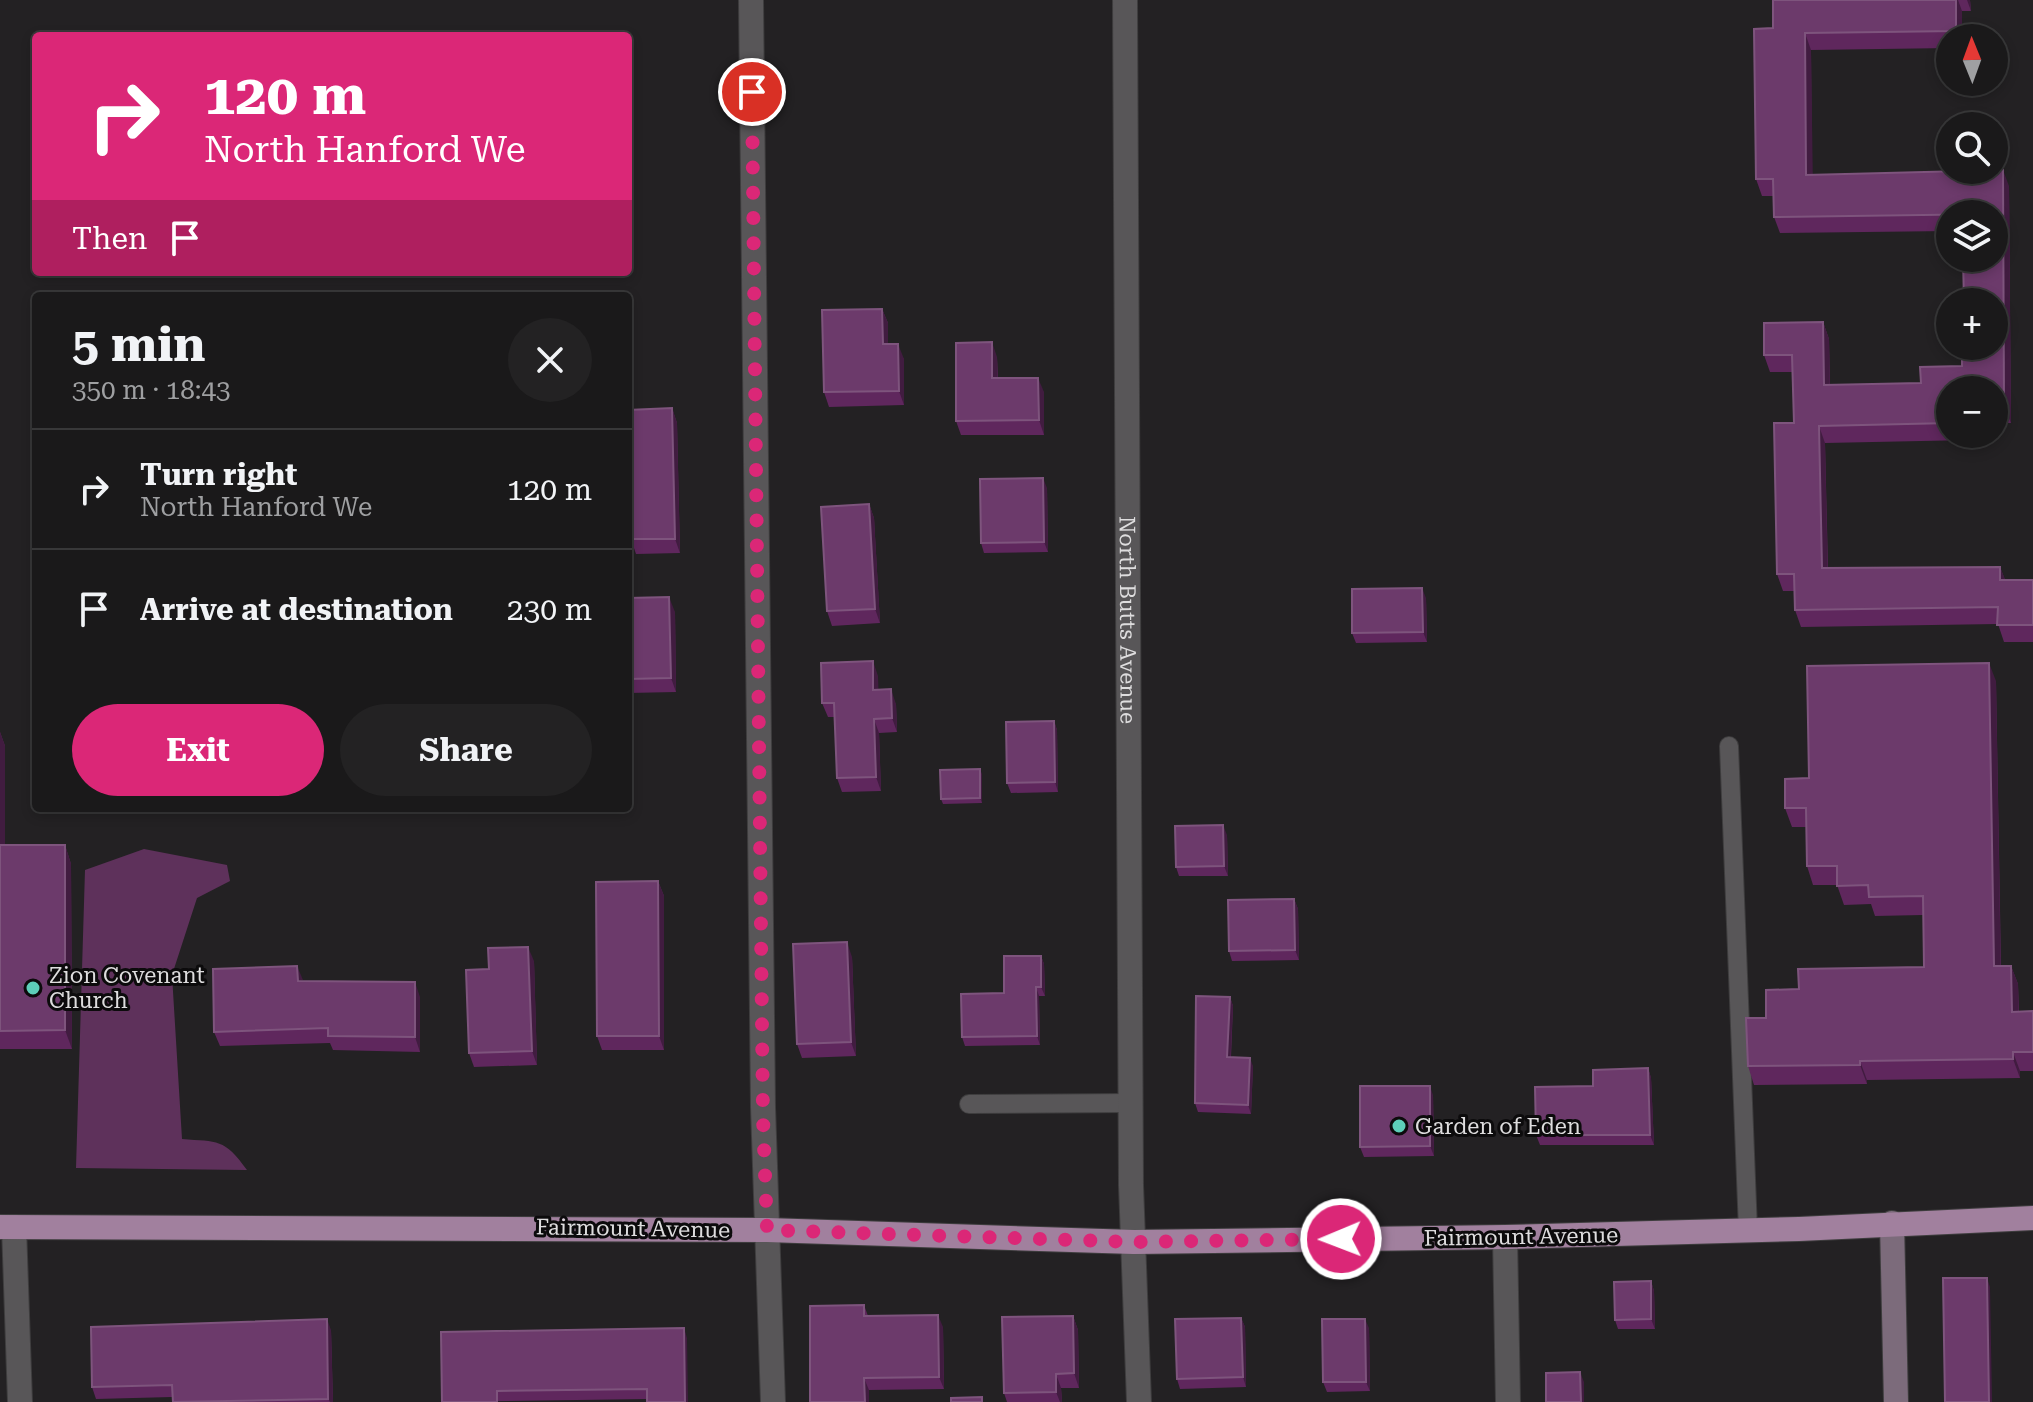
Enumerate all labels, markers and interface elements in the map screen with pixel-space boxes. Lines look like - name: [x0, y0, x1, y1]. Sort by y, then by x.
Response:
- north arrow: [1936, 24, 2008, 96]
- map controls: [1936, 24, 2008, 448]
- pin: [718, 58, 786, 126]
- text: 120 m: [204, 62, 366, 128]
- icon: right: [72, 64, 176, 168]
- icon: arrive: [730, 70, 774, 114]
- button: search: [1936, 112, 2008, 184]
- text: North Hanford We: [204, 129, 525, 171]
- button: layers: [1936, 200, 2008, 272]
- icon: arrive: [163, 216, 207, 260]
- text: Then: [72, 221, 147, 256]
- button: +: [1936, 288, 2008, 360]
- text: 5 min: [72, 317, 205, 373]
- button: close: [508, 318, 592, 402]
- text: 350 m · 18:43: [72, 375, 231, 405]
- button: −: [1936, 376, 2008, 448]
- text: Turn right: [140, 457, 297, 492]
- icon: right: [72, 467, 116, 511]
- text: 120 m: [507, 472, 592, 507]
- text: North Hanford We: [140, 492, 372, 522]
- street label: North Butts Avenue: [1115, 516, 1141, 724]
- icon: arrive: [72, 587, 116, 631]
- text: Arrive at destination: [140, 592, 453, 627]
- text: 230 m: [507, 592, 592, 627]
- button: Exit: [72, 704, 324, 796]
- button: Share: [340, 704, 592, 796]
- place label: Zion Covenant Church: [49, 963, 205, 1013]
- marker: Zion Covenant Church: [24, 979, 42, 997]
- place label: Garden of Eden: [1415, 1114, 1581, 1139]
- marker: Garden of Eden: [1390, 1117, 1408, 1135]
- position arrow: [1299, 1197, 1383, 1281]
- street label: Fairmount Avenue: [536, 1214, 730, 1243]
- street label: Fairmount Avenue: [1424, 1222, 1618, 1251]

